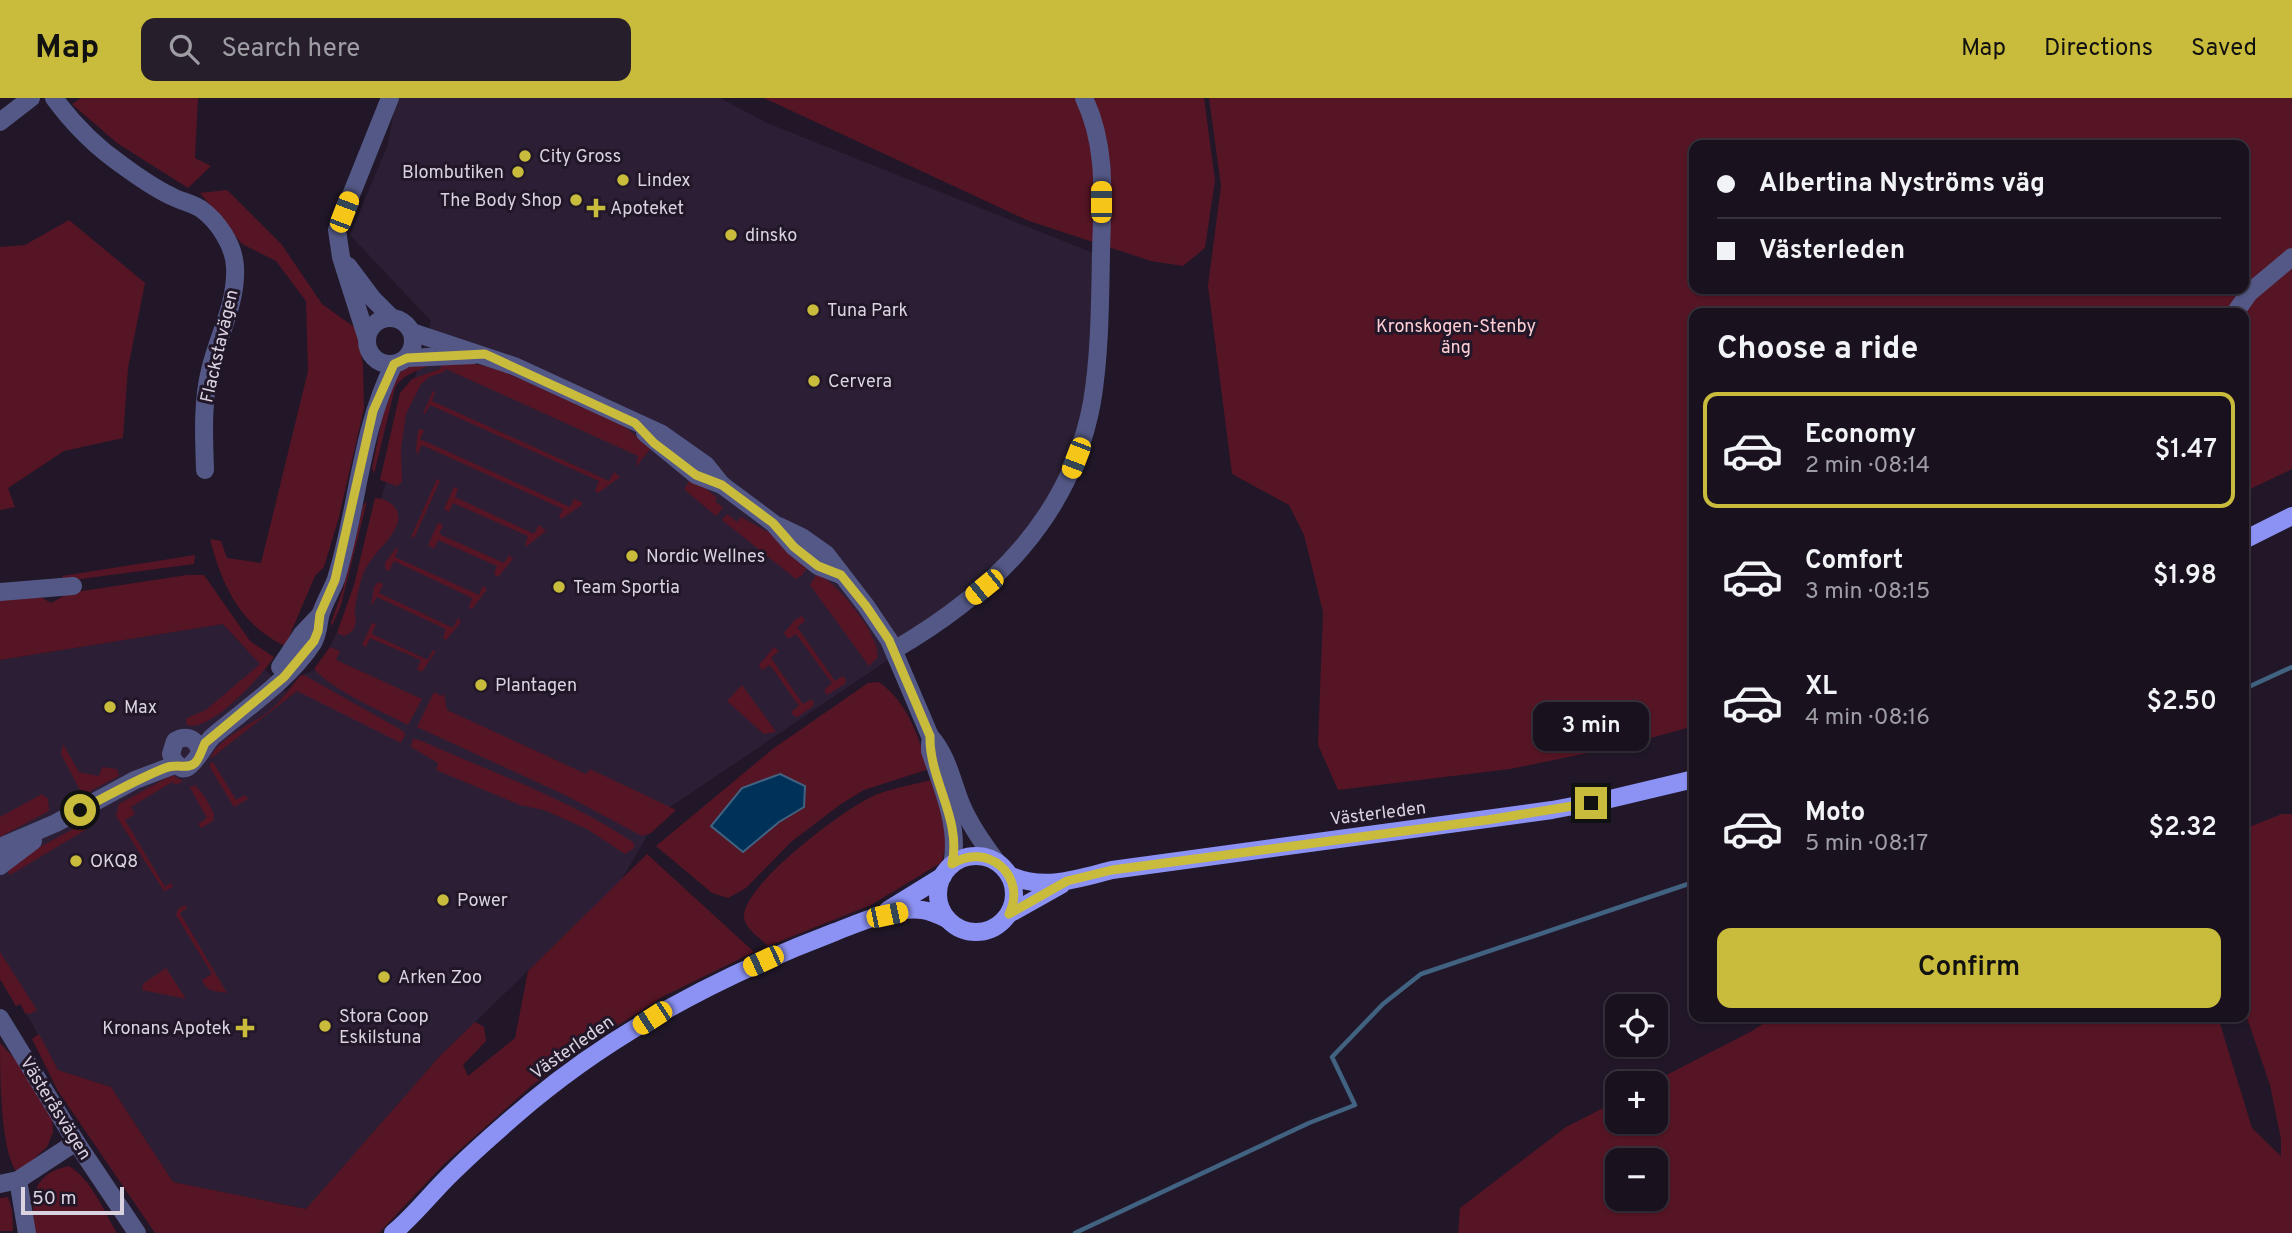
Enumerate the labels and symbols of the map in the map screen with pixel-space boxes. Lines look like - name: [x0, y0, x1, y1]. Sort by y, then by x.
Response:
- place label: City Gross: [539, 146, 621, 169]
- marker: City Gross: [517, 148, 533, 164]
- place label: Blombutiken: [402, 162, 504, 185]
- marker: Blombutiken: [510, 164, 526, 180]
- place label: Lindex: [637, 170, 691, 193]
- marker: Lindex: [615, 172, 631, 188]
- car: [1091, 181, 1112, 223]
- car: [327, 189, 362, 235]
- place label: The Body Shop: [440, 190, 562, 213]
- marker: The Body Shop: [568, 192, 584, 208]
- place label: Apoteket: [610, 198, 684, 221]
- marker: Apoteket: [588, 200, 604, 216]
- place label: dinsko: [745, 225, 797, 248]
- marker: dinsko: [723, 227, 739, 243]
- street label: Flackstavägen: [196, 288, 245, 405]
- place label: Tuna Park: [827, 300, 908, 323]
- marker: Tuna Park: [805, 302, 821, 318]
- park label: Kronskogen-Stenby äng: [1376, 316, 1536, 360]
- place label: Cervera: [828, 371, 892, 394]
- marker: Cervera: [806, 373, 822, 389]
- car: [1059, 435, 1094, 481]
- place label: Nordic Wellnes: [646, 546, 765, 569]
- marker: Nordic Wellnes: [624, 548, 640, 564]
- car: [962, 566, 1007, 608]
- place label: Team Sportia: [573, 577, 680, 600]
- marker: Team Sportia: [551, 579, 567, 595]
- place label: Plantagen: [495, 675, 577, 698]
- marker: Plantagen: [473, 677, 489, 693]
- place label: Max: [124, 697, 157, 720]
- marker: Max: [102, 699, 118, 715]
- callout: 3 min: [1533, 702, 1649, 750]
- route end: [1575, 787, 1607, 819]
- route start: [64, 794, 96, 826]
- street label: Västerleden: [1329, 797, 1428, 832]
- place label: OKQ8: [90, 851, 138, 874]
- marker: OKQ8: [68, 853, 84, 869]
- place label: Power: [457, 890, 508, 913]
- marker: Power: [435, 892, 451, 908]
- car: [865, 900, 910, 930]
- car: [740, 943, 787, 979]
- place label: Arken Zoo: [398, 967, 482, 990]
- marker: Arken Zoo: [376, 969, 392, 985]
- car: [629, 998, 676, 1038]
- place label: Stora Coop Eskilstuna: [339, 1006, 429, 1050]
- street label: Västerleden: [527, 1011, 619, 1085]
- place label: Kronans Apotek: [102, 1018, 231, 1041]
- marker: Stora Coop Eskilstuna: [317, 1018, 333, 1034]
- marker: Kronans Apotek: [237, 1020, 253, 1036]
- street label: Västeråsvägen: [14, 1053, 96, 1165]
- scale bar: [21, 1184, 124, 1216]

